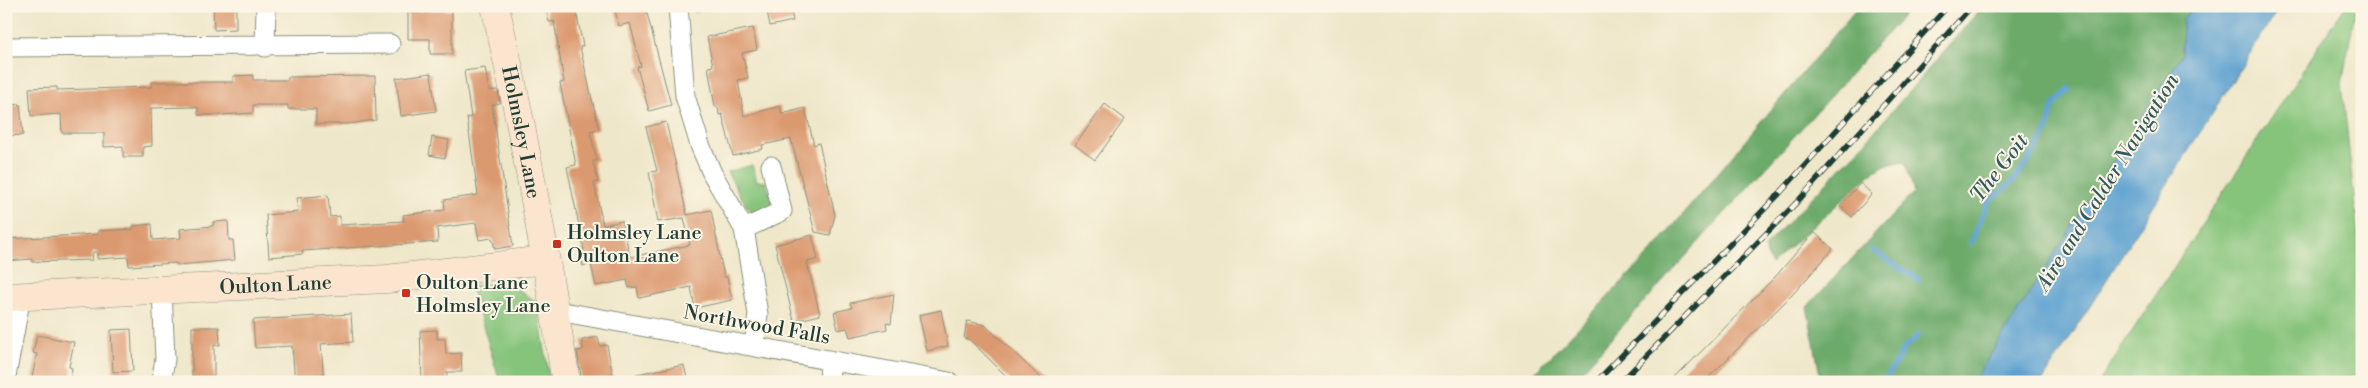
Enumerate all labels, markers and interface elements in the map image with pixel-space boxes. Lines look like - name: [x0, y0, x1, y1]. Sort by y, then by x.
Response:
- street label: Holmsley Lane: [495, 64, 546, 201]
- water label: Aire and Calder Navigation: [2029, 69, 2186, 298]
- water label: The Goit: [1965, 128, 2035, 208]
- place label: Holmsley Lane Oulton Lane: [567, 221, 702, 269]
- marker: Holmsley Lane Oulton Lane: [551, 238, 563, 250]
- street label: Oulton Lane: [219, 271, 333, 301]
- place label: Oulton Lane Holmsley Lane: [416, 271, 551, 319]
- marker: Oulton Lane Holmsley Lane: [400, 287, 412, 299]
- street label: Northwood Falls: [682, 300, 832, 351]

